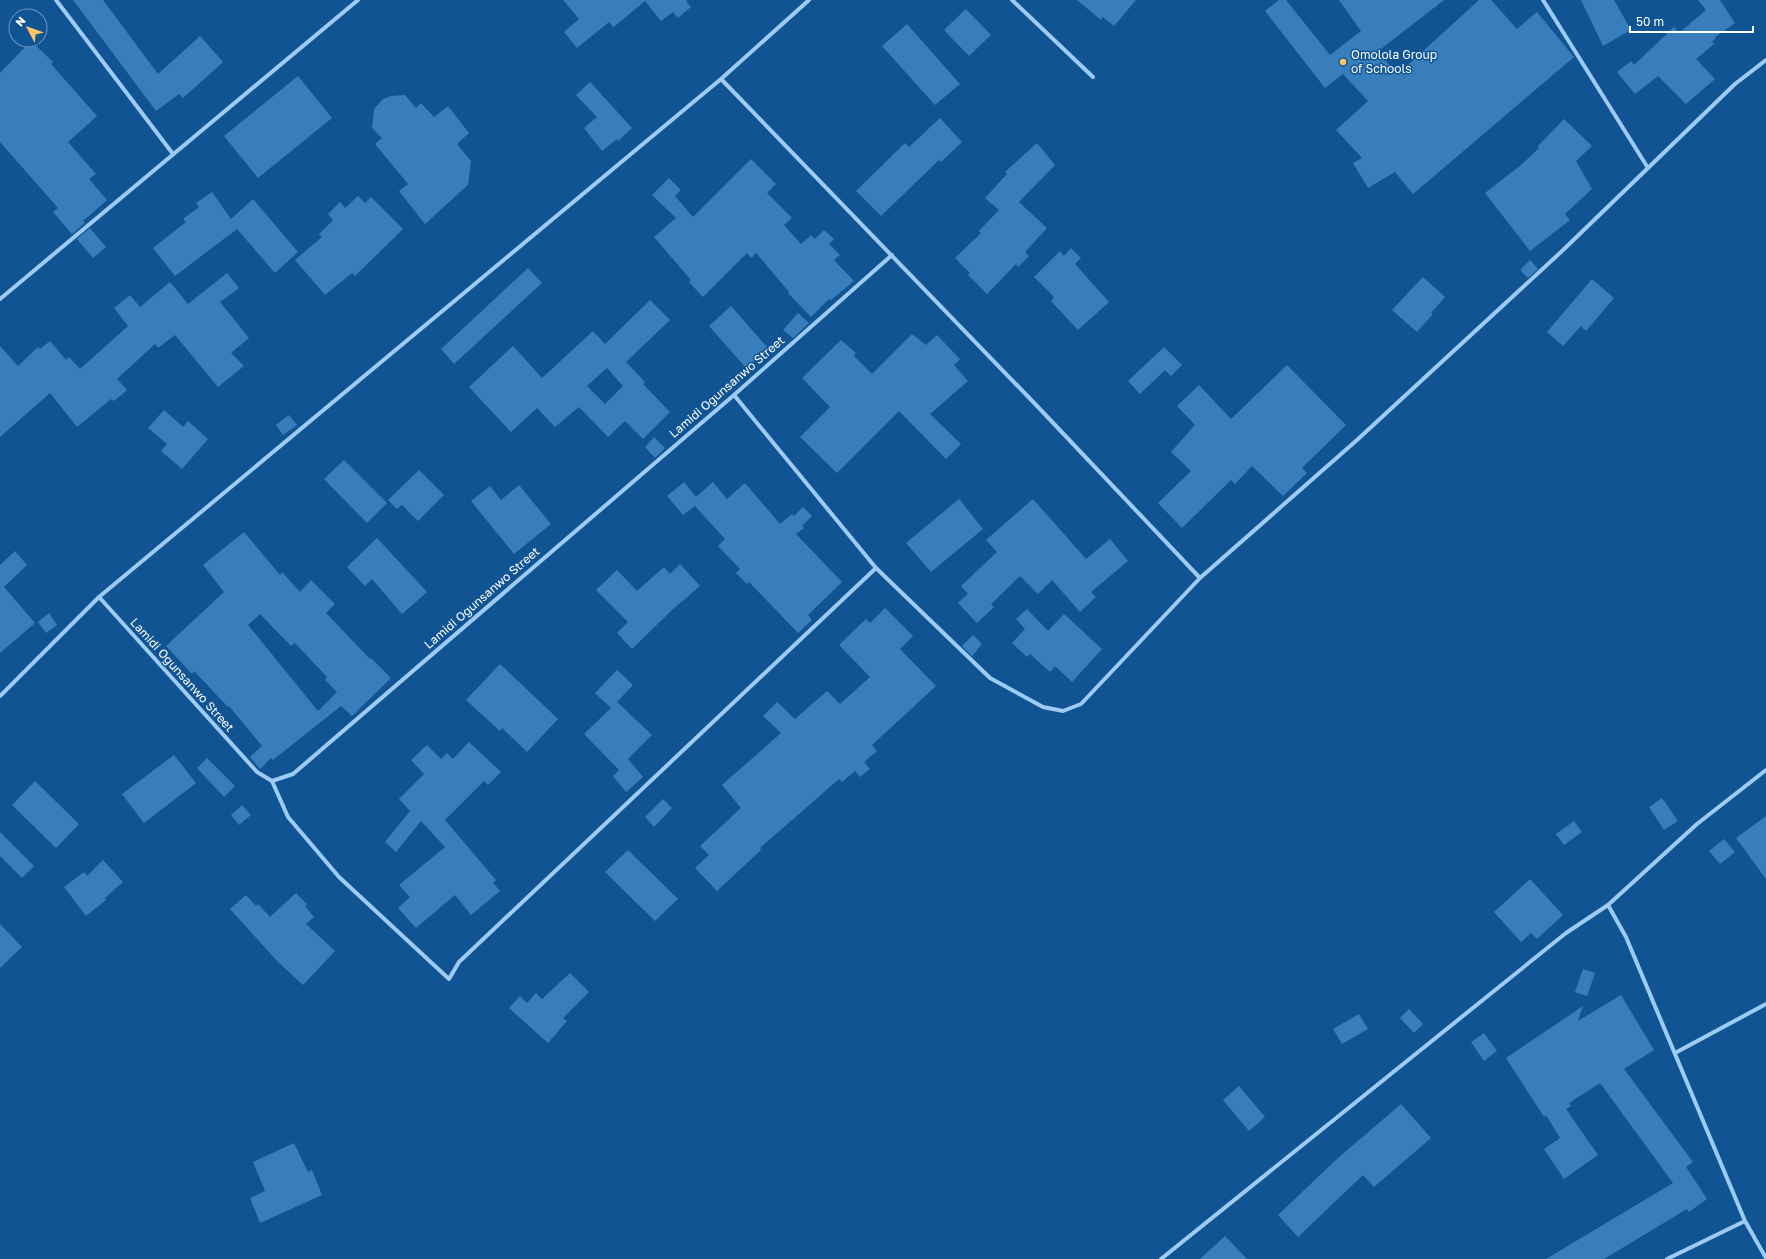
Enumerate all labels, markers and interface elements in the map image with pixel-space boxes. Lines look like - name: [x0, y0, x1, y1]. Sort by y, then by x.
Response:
- north arrow: [8, 8, 48, 48]
- scale bar: [1630, 8, 1753, 34]
- text: N: [12, 14, 28, 29]
- text: 50 m: [1636, 14, 1664, 29]
- place label: Omolola Group of Schools: [1351, 47, 1437, 76]
- marker: Omolola Group of Schools: [1338, 57, 1348, 67]
- street label: Lamidi Ogunsanwo Street: [666, 332, 788, 441]
- street label: Lamidi Ogunsanwo Street: [421, 543, 543, 652]
- street label: Lamidi Ogunsanwo Street: [127, 615, 238, 735]

